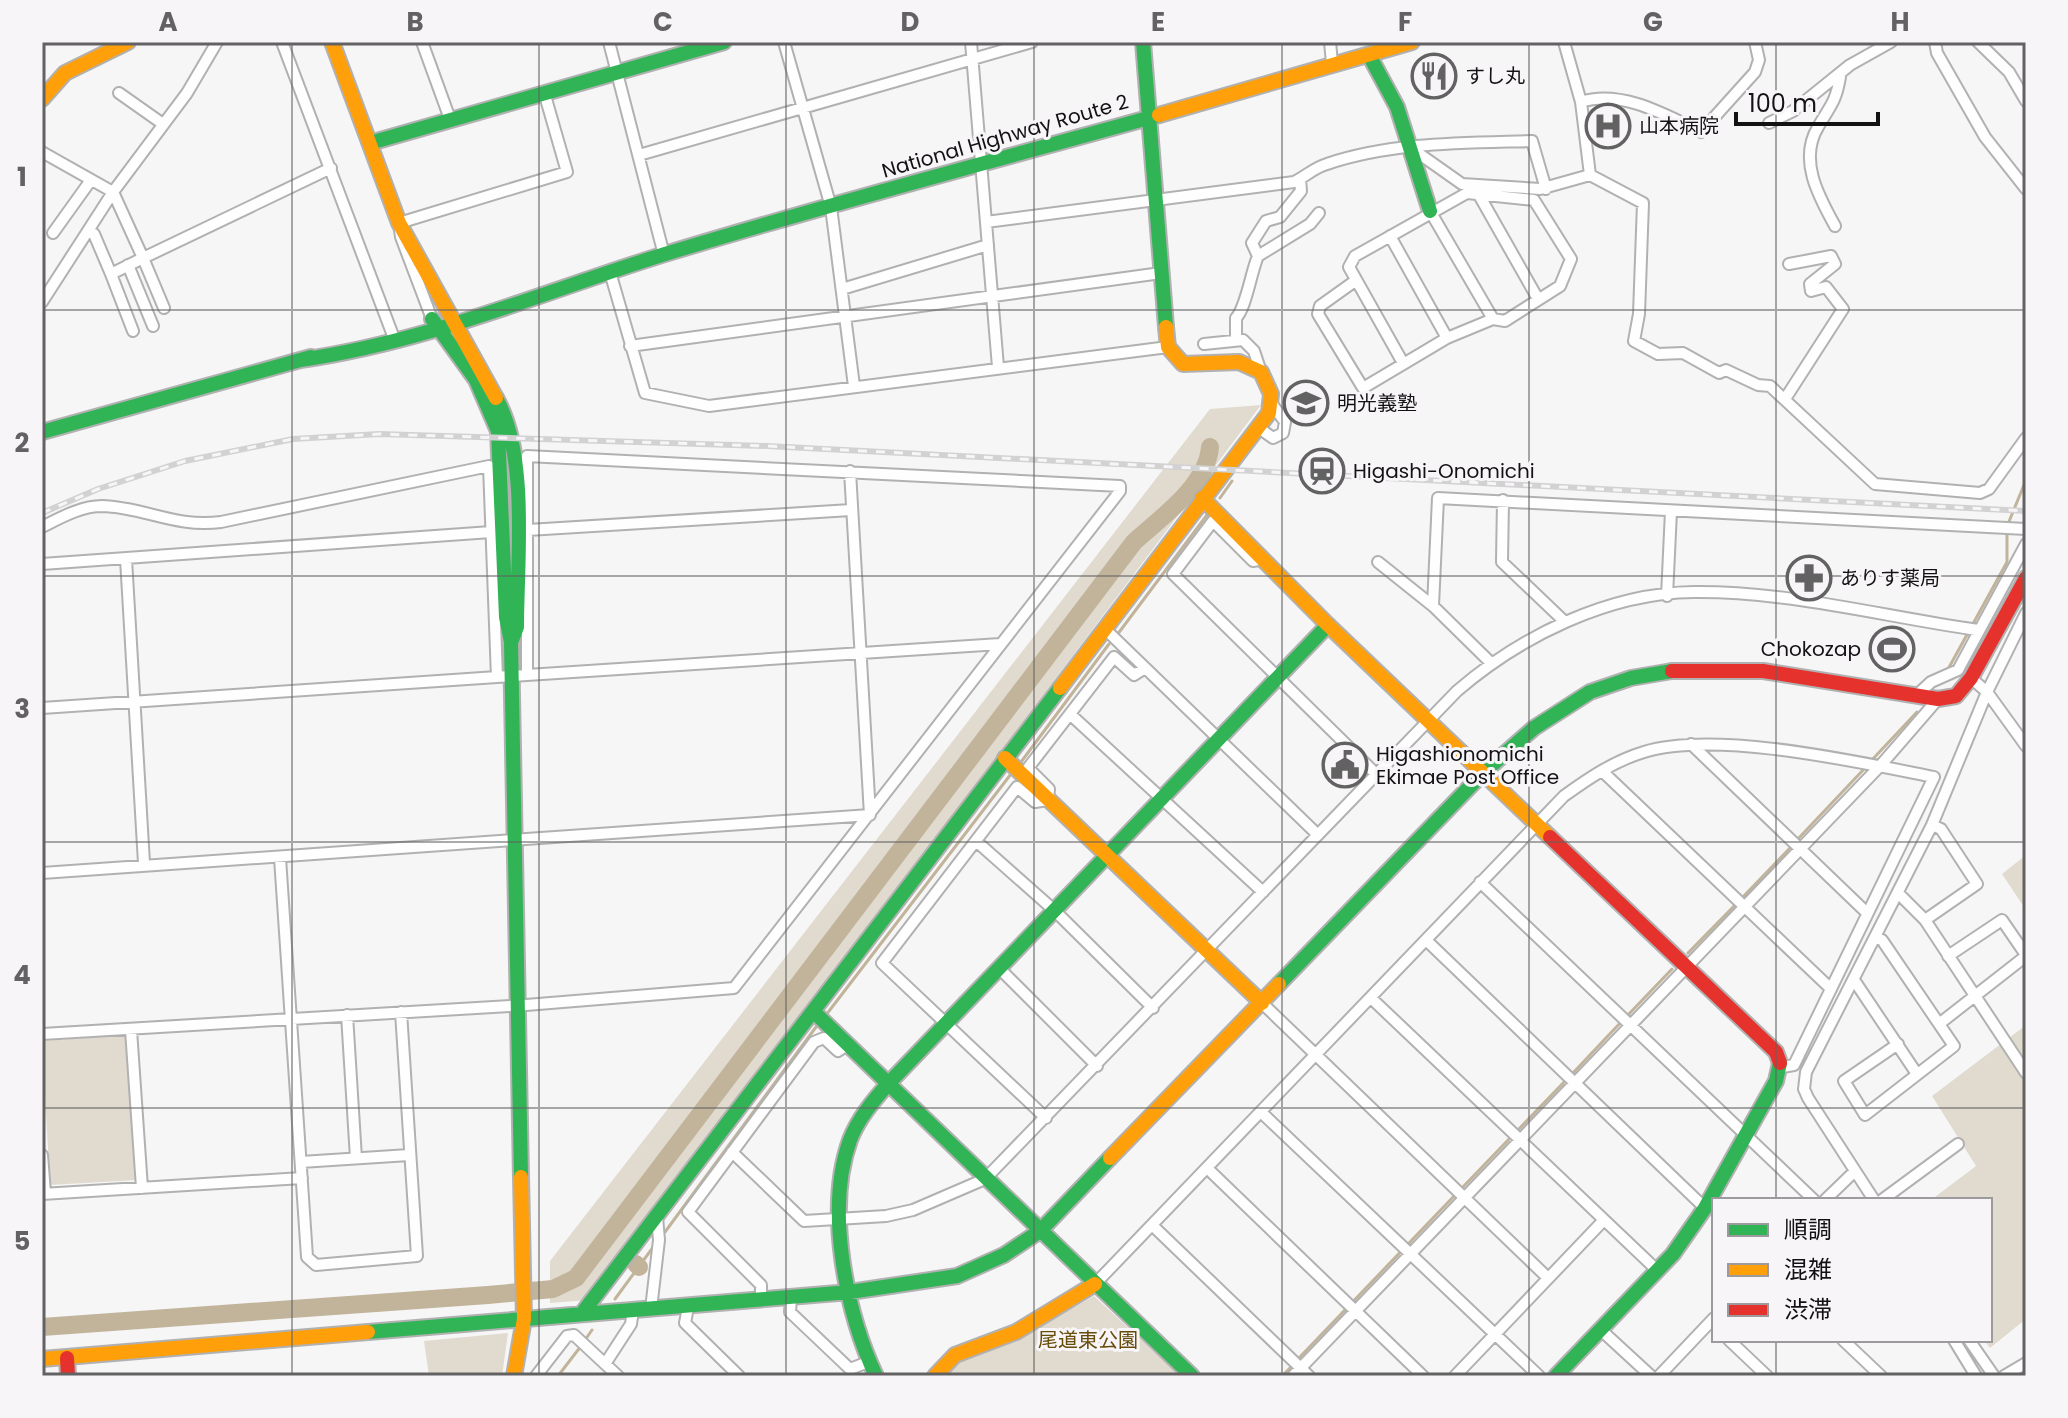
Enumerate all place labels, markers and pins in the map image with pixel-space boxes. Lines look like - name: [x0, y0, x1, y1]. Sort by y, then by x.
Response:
- restaurant icon: すし丸: [1410, 52, 1458, 100]
- place label: すし丸: [1465, 62, 1525, 90]
- hospital icon: 山本病院: [1584, 102, 1632, 150]
- place label: 山本病院: [1639, 112, 1719, 140]
- school or university icon: 明光義塾: [1282, 379, 1330, 427]
- place label: 明光義塾: [1337, 389, 1417, 417]
- station icon: Higashi-Onomichi: [1298, 447, 1346, 495]
- place label: Higashi-Onomichi: [1353, 457, 1535, 485]
- pharmacy icon: ありす薬局: [1785, 554, 1833, 602]
- place label: ありす薬局: [1840, 564, 1940, 592]
- sports icon: Chokozap: [1868, 625, 1916, 673]
- place label: Chokozap: [1761, 635, 1861, 663]
- place label: Higashionomichi Ekimae Post Office: [1376, 740, 1559, 791]
- public building icon: Higashionomichi Ekimae Post Office: [1321, 741, 1369, 789]

